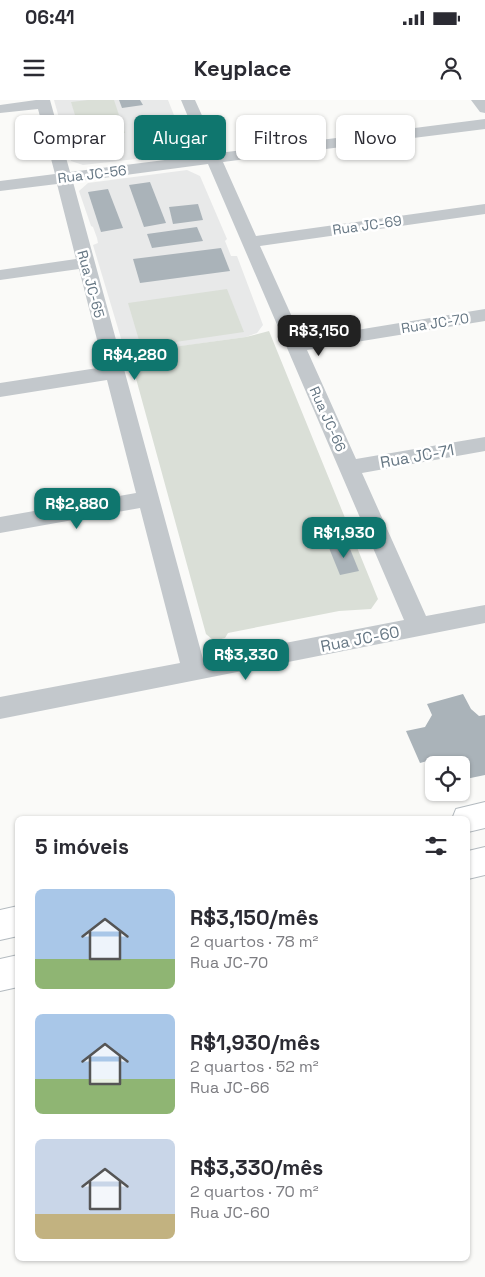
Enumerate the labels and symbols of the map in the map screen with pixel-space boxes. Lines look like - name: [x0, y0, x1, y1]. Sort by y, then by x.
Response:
- street label: Rua JC-56: [56, 161, 128, 187]
- street label: Rua JC-69: [331, 211, 403, 239]
- street label: Rua JC-65: [73, 248, 109, 320]
- street label: Rua JC-70: [400, 309, 470, 337]
- pin: R$3,150: [273, 314, 365, 357]
- pin: R$4,280: [89, 338, 181, 381]
- street label: Rua JC-66: [306, 384, 350, 454]
- street label: Rua JC-71: [378, 439, 456, 473]
- pin: R$2,880: [31, 488, 123, 530]
- pin: R$1,930: [298, 516, 390, 559]
- street label: Rua JC-60: [319, 621, 401, 657]
- pin: R$3,330: [200, 638, 292, 681]

